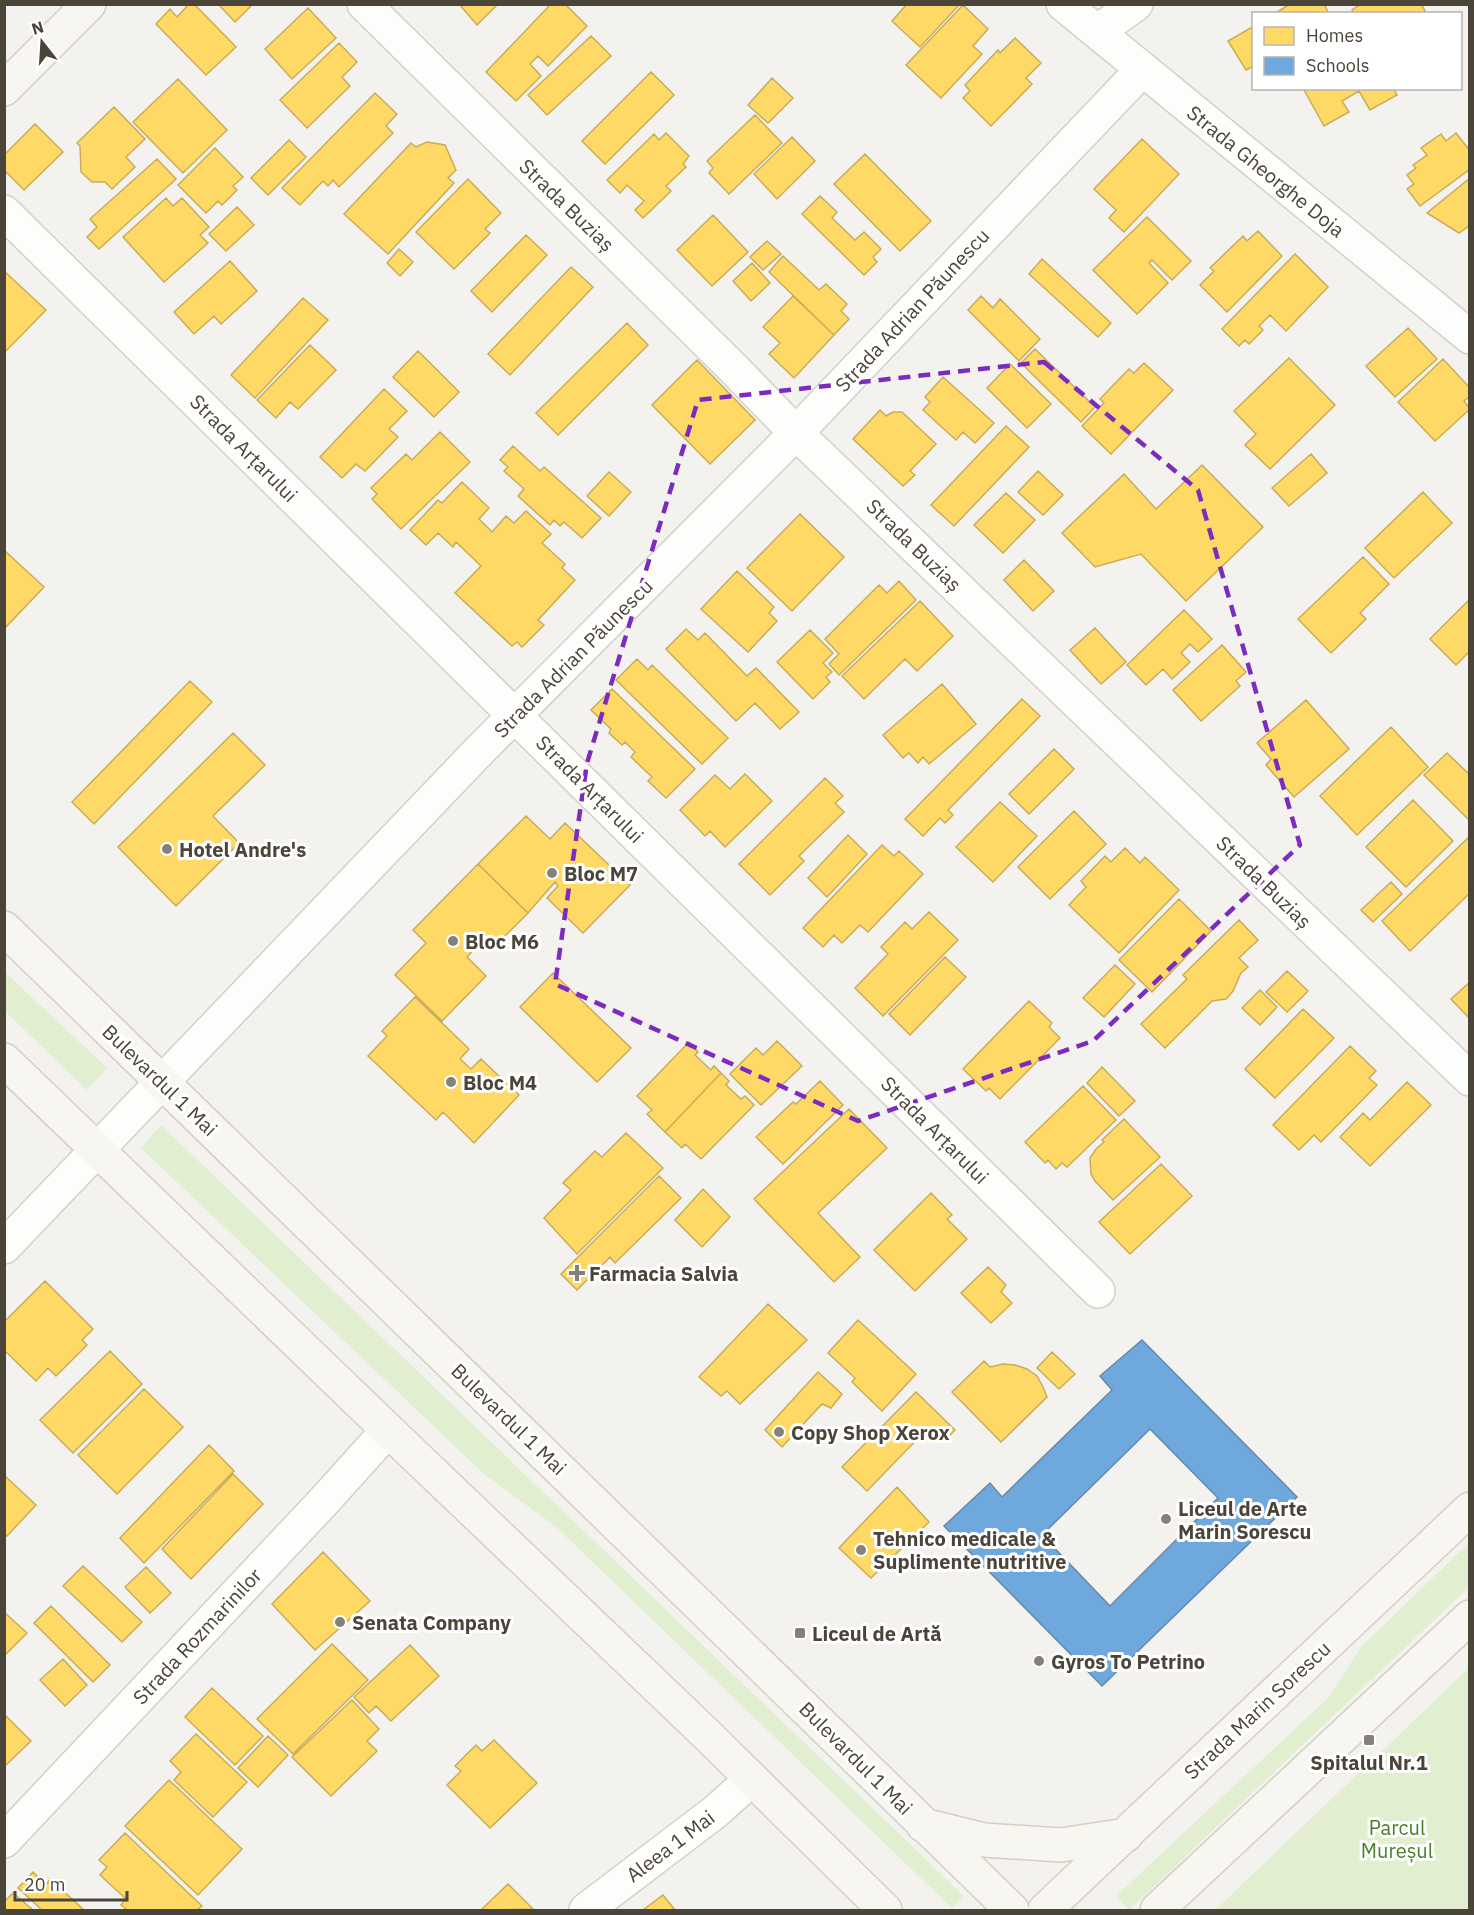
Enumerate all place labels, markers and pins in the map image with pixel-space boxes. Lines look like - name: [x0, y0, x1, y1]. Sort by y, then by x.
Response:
- place label: Hotel Andre's: [179, 836, 306, 863]
- marker: Hotel Andre's: [160, 842, 174, 856]
- place label: Bloc M7: [564, 860, 638, 887]
- marker: Bloc M7: [545, 866, 559, 880]
- place label: Bloc M6: [465, 928, 539, 955]
- marker: Bloc M6: [446, 934, 460, 948]
- place label: Bloc M4: [463, 1069, 537, 1096]
- marker: Bloc M4: [444, 1075, 458, 1089]
- place label: Farmacia Salvia: [589, 1260, 738, 1287]
- marker: Farmacia Salvia: [570, 1266, 584, 1280]
- place label: Copy Shop Xerox: [791, 1419, 950, 1446]
- marker: Copy Shop Xerox: [772, 1425, 786, 1439]
- place label: Liceul de Arte Marin Sorescu: [1178, 1495, 1312, 1545]
- marker: Liceul de Arte Marin Sorescu: [1159, 1512, 1173, 1526]
- place label: Tehnico medicale & Suplimente nutritive: [873, 1525, 1066, 1575]
- marker: Tehnico medicale & Suplimente nutritive: [854, 1543, 868, 1557]
- place label: Senata Company: [352, 1609, 511, 1636]
- marker: Senata Company: [333, 1615, 347, 1629]
- place label: Liceul de Artă: [812, 1620, 942, 1647]
- marker: Liceul de Artă: [793, 1626, 807, 1640]
- place label: Gyros To Petrino: [1051, 1648, 1205, 1675]
- marker: Gyros To Petrino: [1032, 1654, 1046, 1668]
- marker: Spitalul Nr.1: [1362, 1733, 1376, 1747]
- place label: Spitalul Nr.1: [1310, 1749, 1428, 1776]

